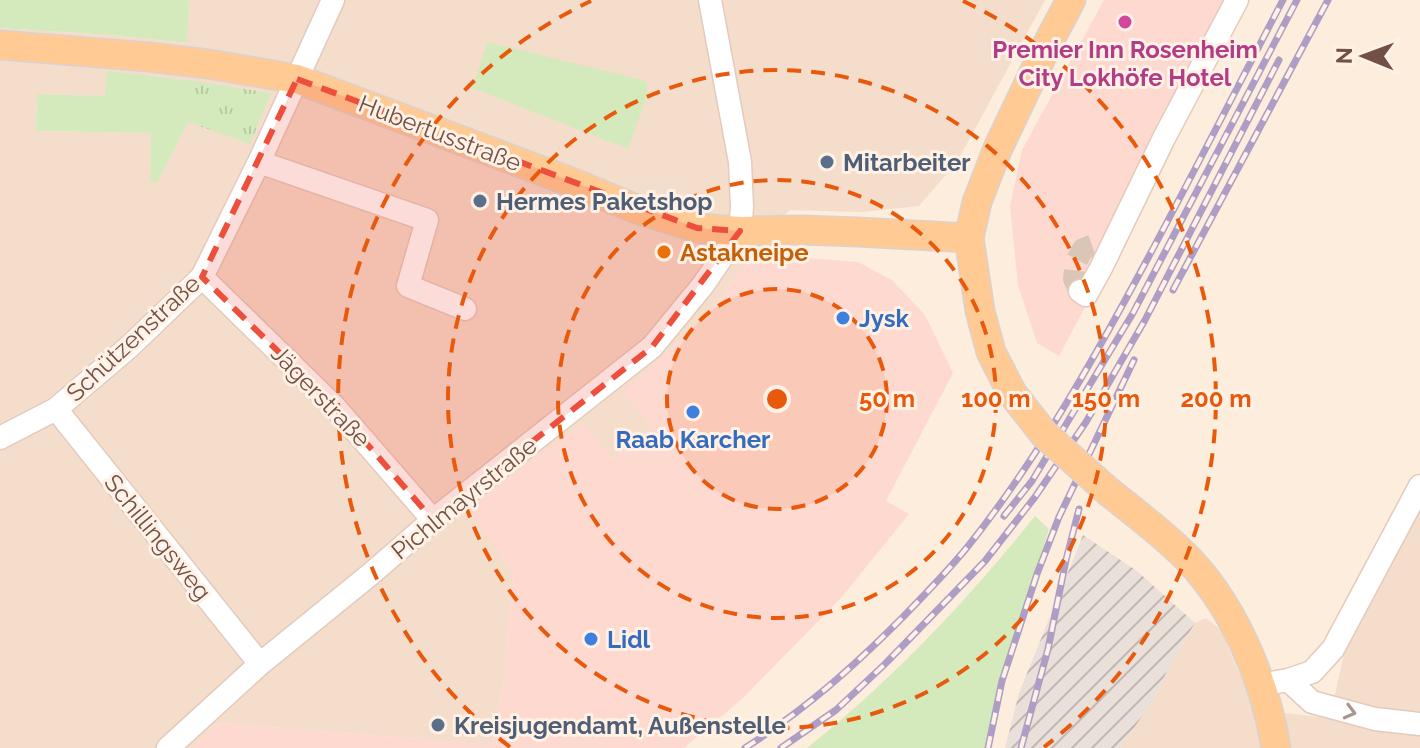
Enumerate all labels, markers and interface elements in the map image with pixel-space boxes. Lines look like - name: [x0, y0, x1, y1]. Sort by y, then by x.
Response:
- marker: Premier Inn Rosenheim City Lokhöfe Hotel: [1116, 13, 1134, 31]
- north arrow: [1324, 16, 1404, 96]
- place label: Premier Inn Rosenheim City Lokhöfe Hotel: [992, 35, 1258, 92]
- text: N: [1331, 47, 1357, 64]
- street label: Hubertusstraße: [355, 89, 525, 177]
- place label: Mitarbeiter: [843, 148, 971, 177]
- marker: Mitarbeiter: [818, 153, 836, 171]
- place label: Hermes Paketshop: [496, 187, 713, 216]
- marker: Hermes Paketshop: [471, 192, 489, 210]
- place label: Astakneipe: [680, 238, 809, 267]
- marker: Astakneipe: [655, 243, 673, 261]
- street label: Schützenstraße: [60, 269, 206, 407]
- place label: Jysk: [859, 304, 910, 333]
- marker: Jysk: [834, 309, 852, 327]
- street label: Jägerstraße: [265, 339, 377, 453]
- text: 50 m: [859, 384, 915, 413]
- text: 100 m: [961, 384, 1031, 413]
- text: 150 m: [1072, 384, 1140, 413]
- text: 200 m: [1180, 384, 1252, 413]
- centre of rings: [763, 385, 791, 413]
- marker: Raab Karcher: [684, 403, 702, 421]
- place label: Raab Karcher: [616, 425, 770, 454]
- street label: Pichlmayrstraße: [386, 431, 542, 565]
- street label: Schillingsweg: [98, 468, 218, 606]
- place label: Lidl: [607, 625, 651, 654]
- marker: Lidl: [582, 630, 600, 648]
- one-way arrow: [1342, 703, 1356, 720]
- place label: Kreisjugendamt, Außenstelle: [454, 711, 786, 740]
- marker: Kreisjugendamt, Außenstelle: [429, 716, 447, 734]

